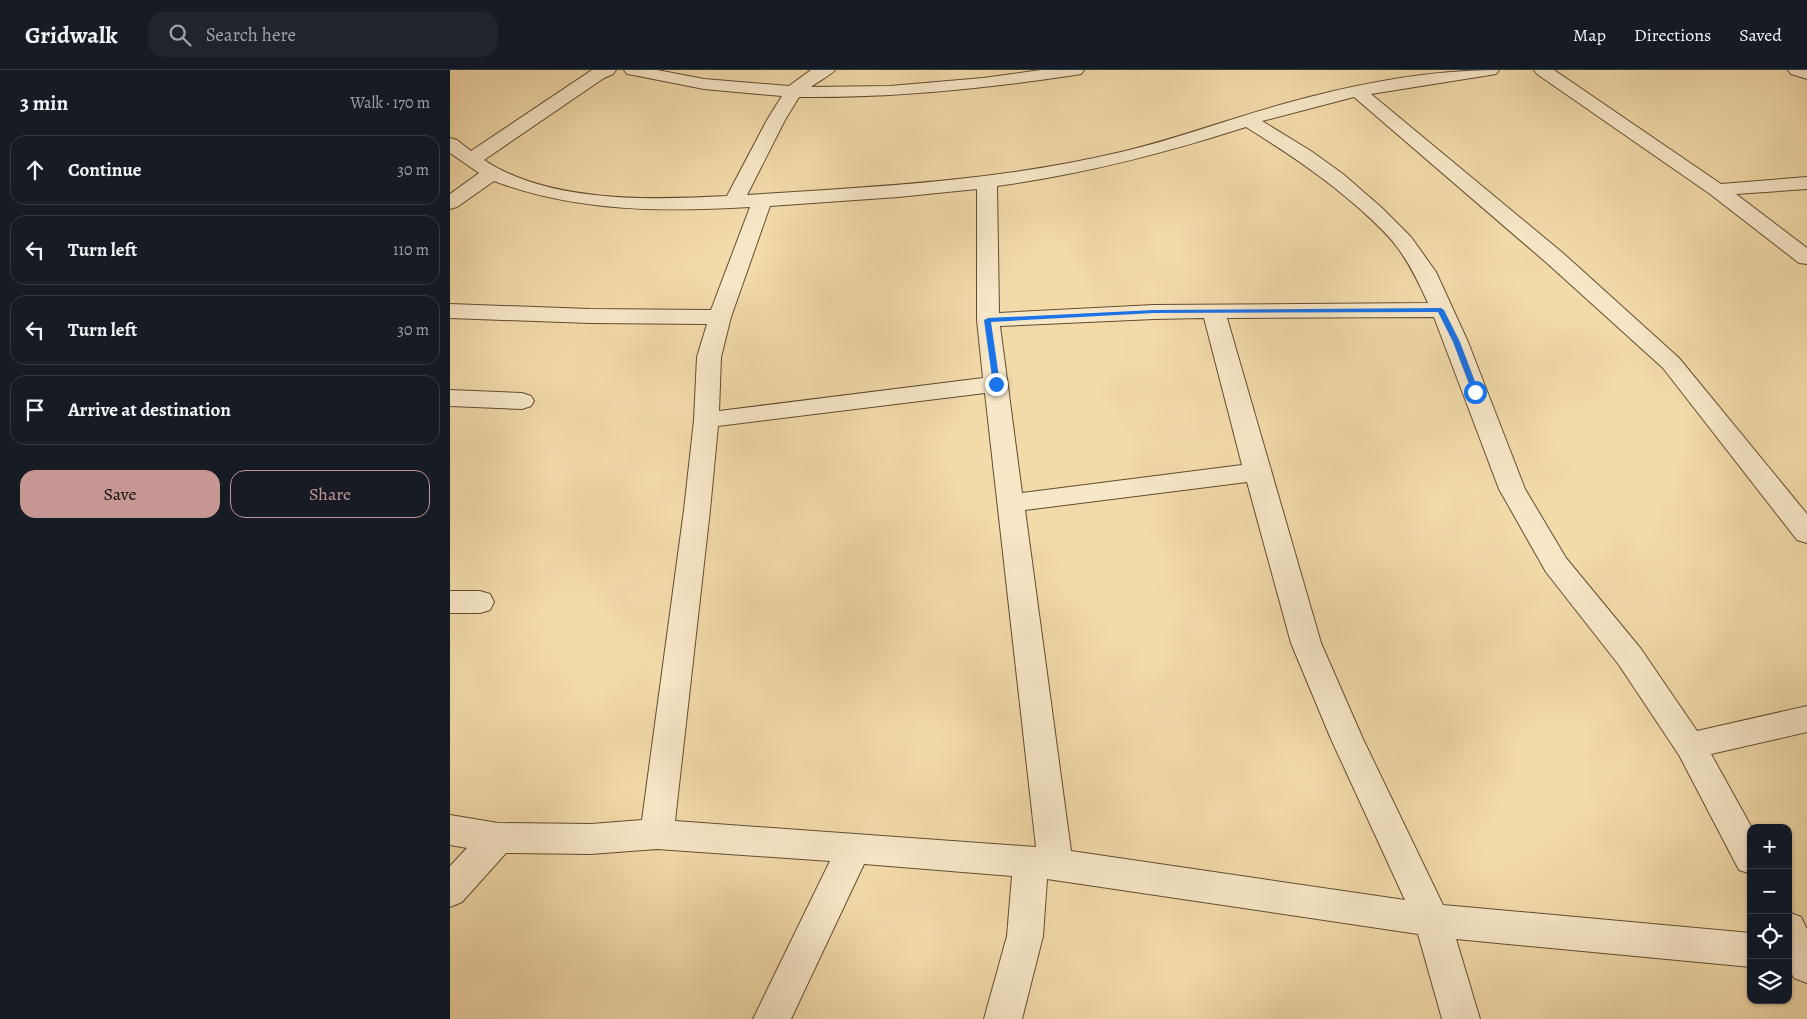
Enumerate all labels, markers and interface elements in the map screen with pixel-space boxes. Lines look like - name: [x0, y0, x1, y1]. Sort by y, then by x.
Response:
- search box: [148, 12, 498, 57]
- text: Gridwalk: [25, 19, 118, 51]
- icon: search: [166, 21, 194, 49]
- text: Search here: [206, 22, 296, 48]
- text: Map: [1573, 23, 1606, 47]
- text: Directions: [1634, 23, 1711, 47]
- text: Saved: [1739, 23, 1782, 47]
- text: 3 min: [20, 89, 68, 117]
- text: Walk · 170 m: [350, 92, 430, 114]
- icon: ahead: [21, 156, 49, 184]
- text: Continue: [68, 157, 142, 183]
- text: 30 m: [397, 159, 429, 181]
- icon: left: [21, 236, 49, 264]
- text: Turn left: [68, 237, 137, 263]
- text: 110 m: [393, 239, 429, 261]
- icon: left: [21, 316, 49, 344]
- text: Turn left: [68, 317, 137, 343]
- text: 30 m: [397, 319, 429, 341]
- route end: [985, 373, 1008, 396]
- route start: [1464, 381, 1487, 404]
- icon: arrive: [21, 396, 49, 424]
- text: Arrive at destination: [68, 397, 231, 423]
- button: Save: [20, 470, 220, 518]
- button: Share: [230, 470, 430, 518]
- map controls: [1747, 824, 1792, 1004]
- button: +: [1747, 824, 1792, 869]
- button: −: [1747, 869, 1792, 914]
- button: locate: [1747, 914, 1792, 959]
- button: layers: [1747, 959, 1792, 1004]

